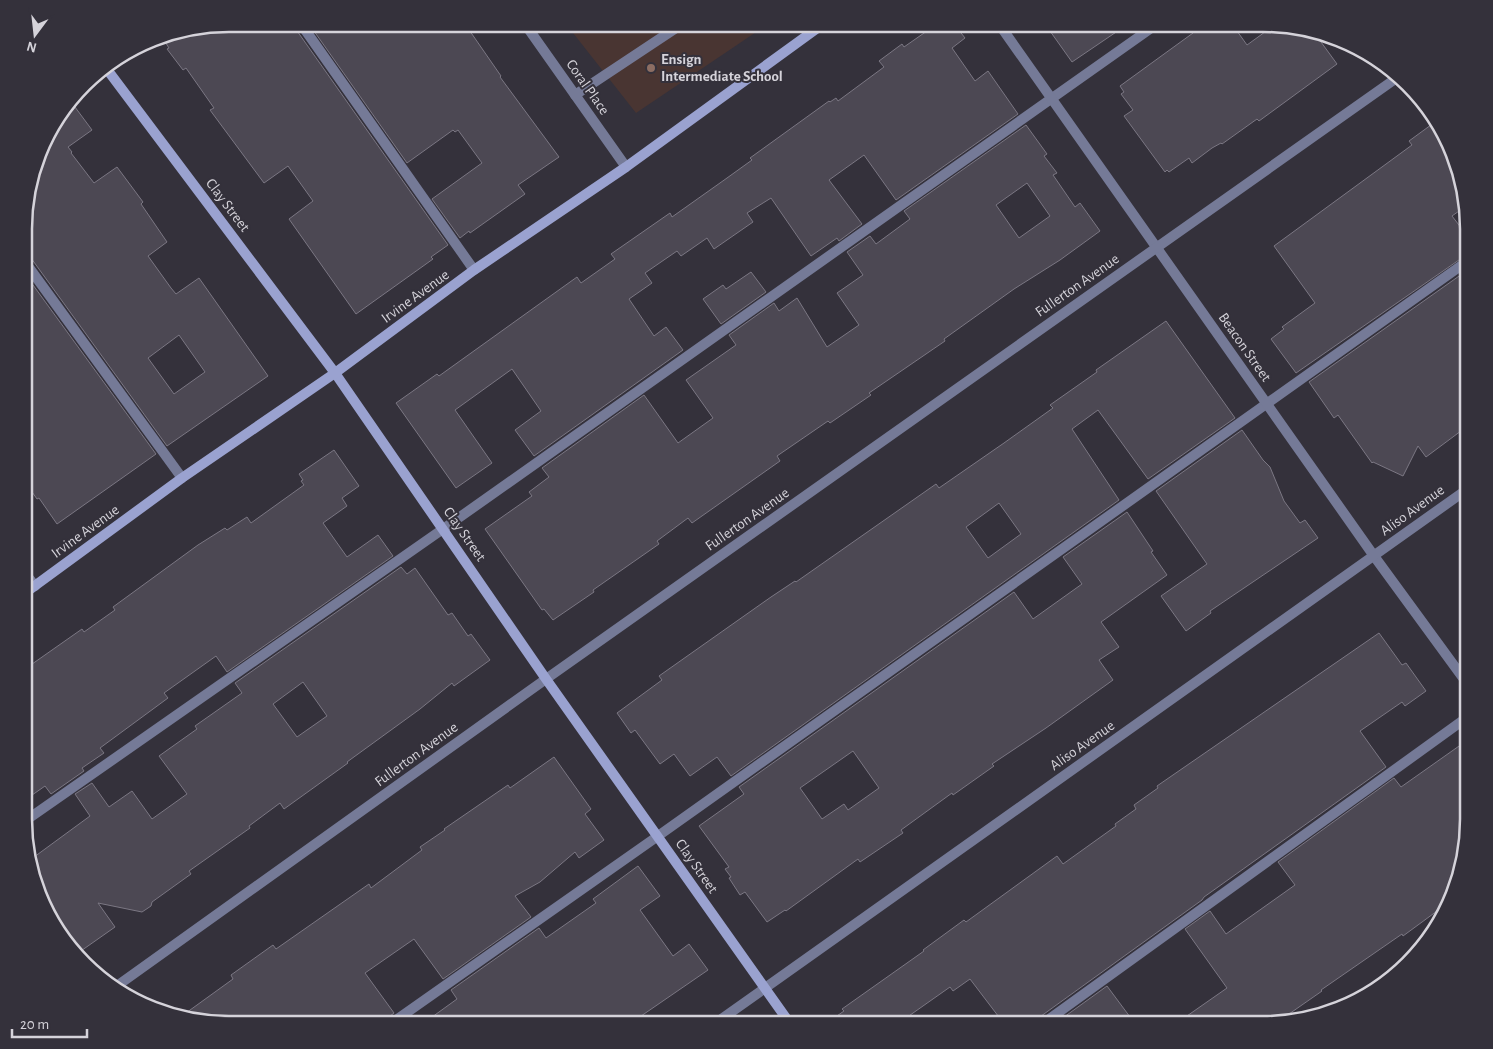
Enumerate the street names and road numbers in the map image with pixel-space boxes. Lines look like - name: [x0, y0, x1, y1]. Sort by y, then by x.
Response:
- street label: Coral Place: [563, 57, 612, 118]
- street label: Clay Street: [203, 176, 253, 235]
- street label: Fullerton Avenue: [1033, 251, 1122, 320]
- street label: Irvine Avenue: [379, 267, 452, 326]
- street label: Beacon Street: [1215, 310, 1274, 385]
- street label: Aliso Avenue: [1377, 482, 1447, 539]
- street label: Fullerton Avenue: [703, 485, 792, 554]
- street label: Irvine Avenue: [49, 502, 122, 561]
- street label: Clay Street: [441, 504, 489, 564]
- street label: Aliso Avenue: [1047, 718, 1117, 773]
- street label: Fullerton Avenue: [372, 719, 461, 789]
- street label: Clay Street: [673, 836, 721, 896]

